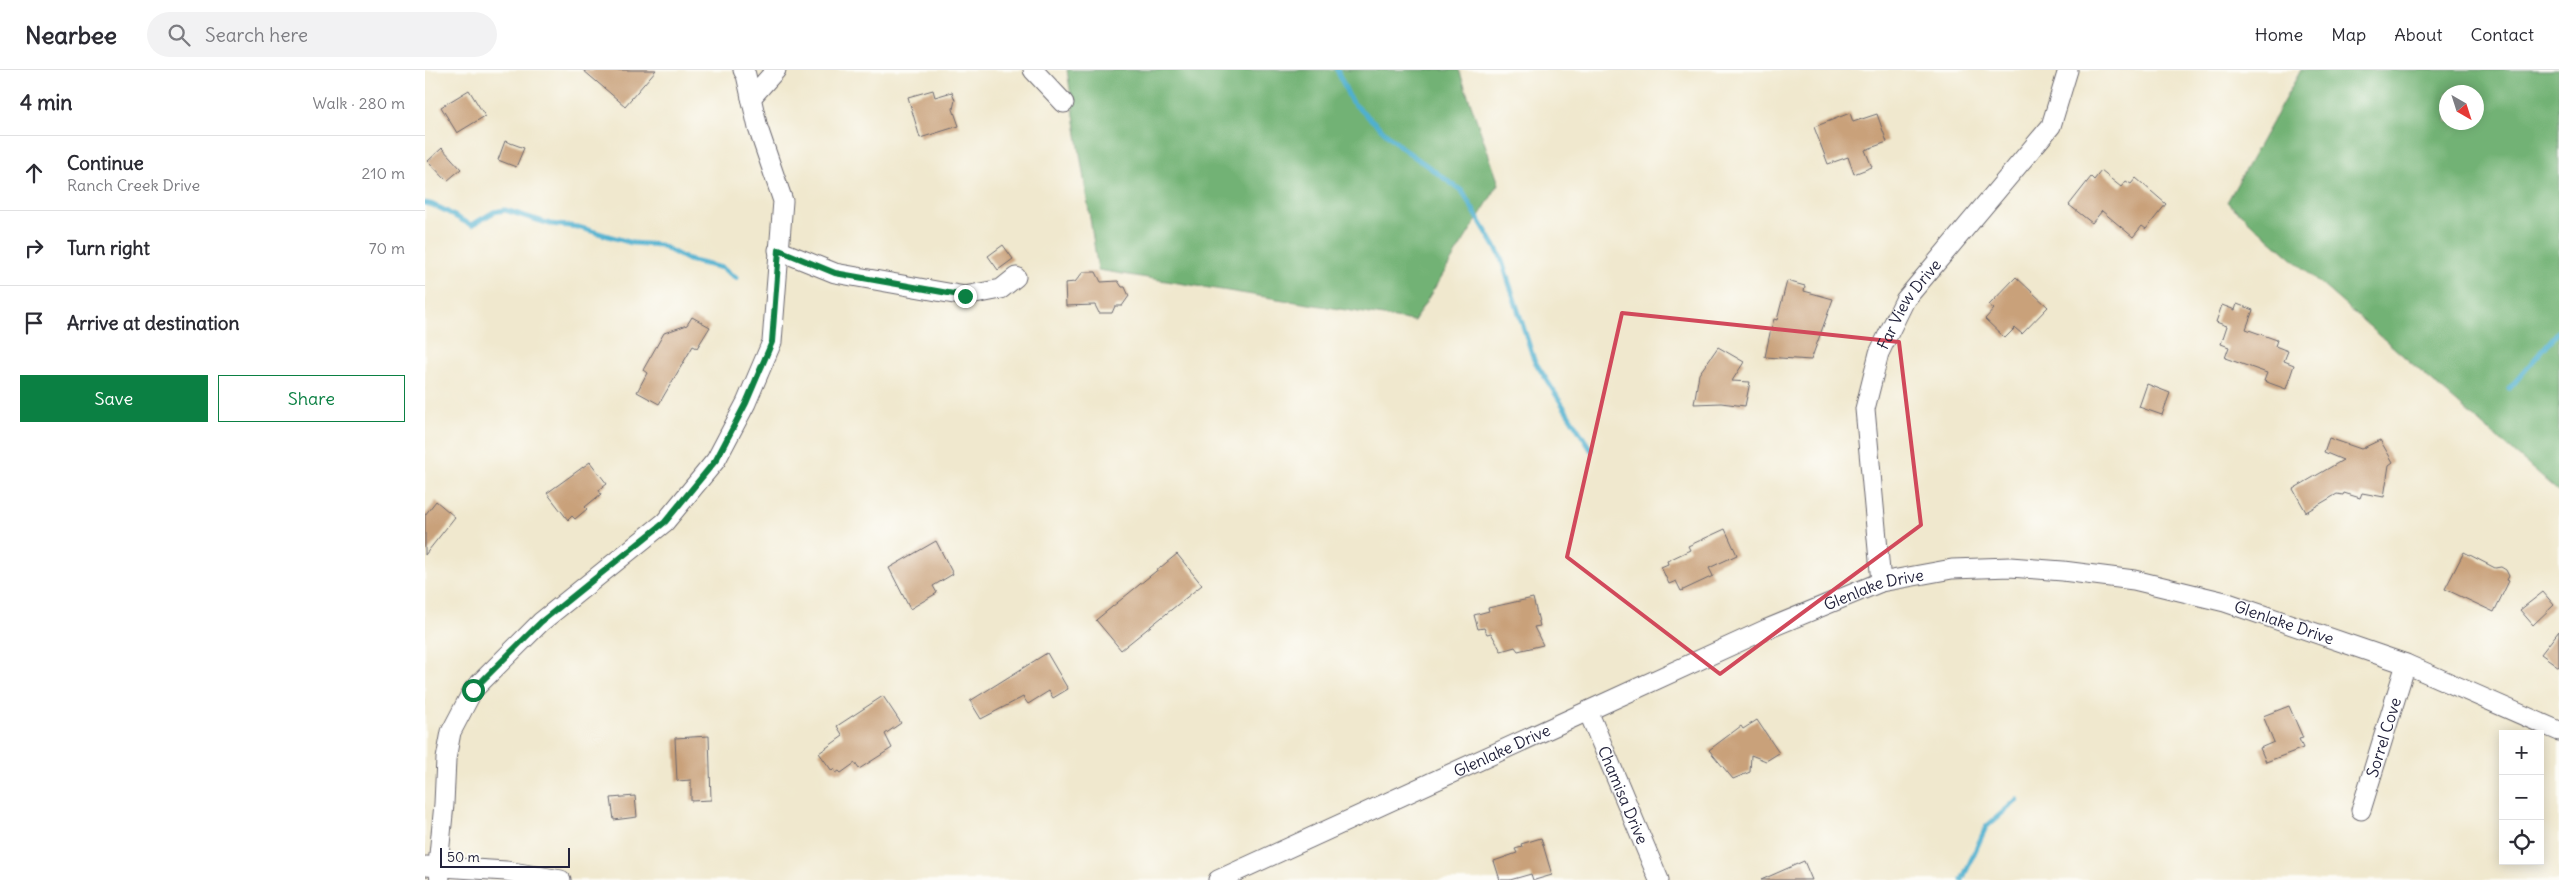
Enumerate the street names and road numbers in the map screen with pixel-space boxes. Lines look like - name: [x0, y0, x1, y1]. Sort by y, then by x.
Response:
- street label: Far View Drive: [1872, 255, 1945, 353]
- street label: Glenlake Drive: [1821, 564, 1925, 615]
- street label: Glenlake Drive: [2232, 596, 2337, 649]
- street label: Sorrel Cove: [2362, 695, 2405, 780]
- street label: Glenlake Drive: [1450, 720, 1553, 781]
- street label: Chamisa Drive: [1594, 743, 1653, 847]

